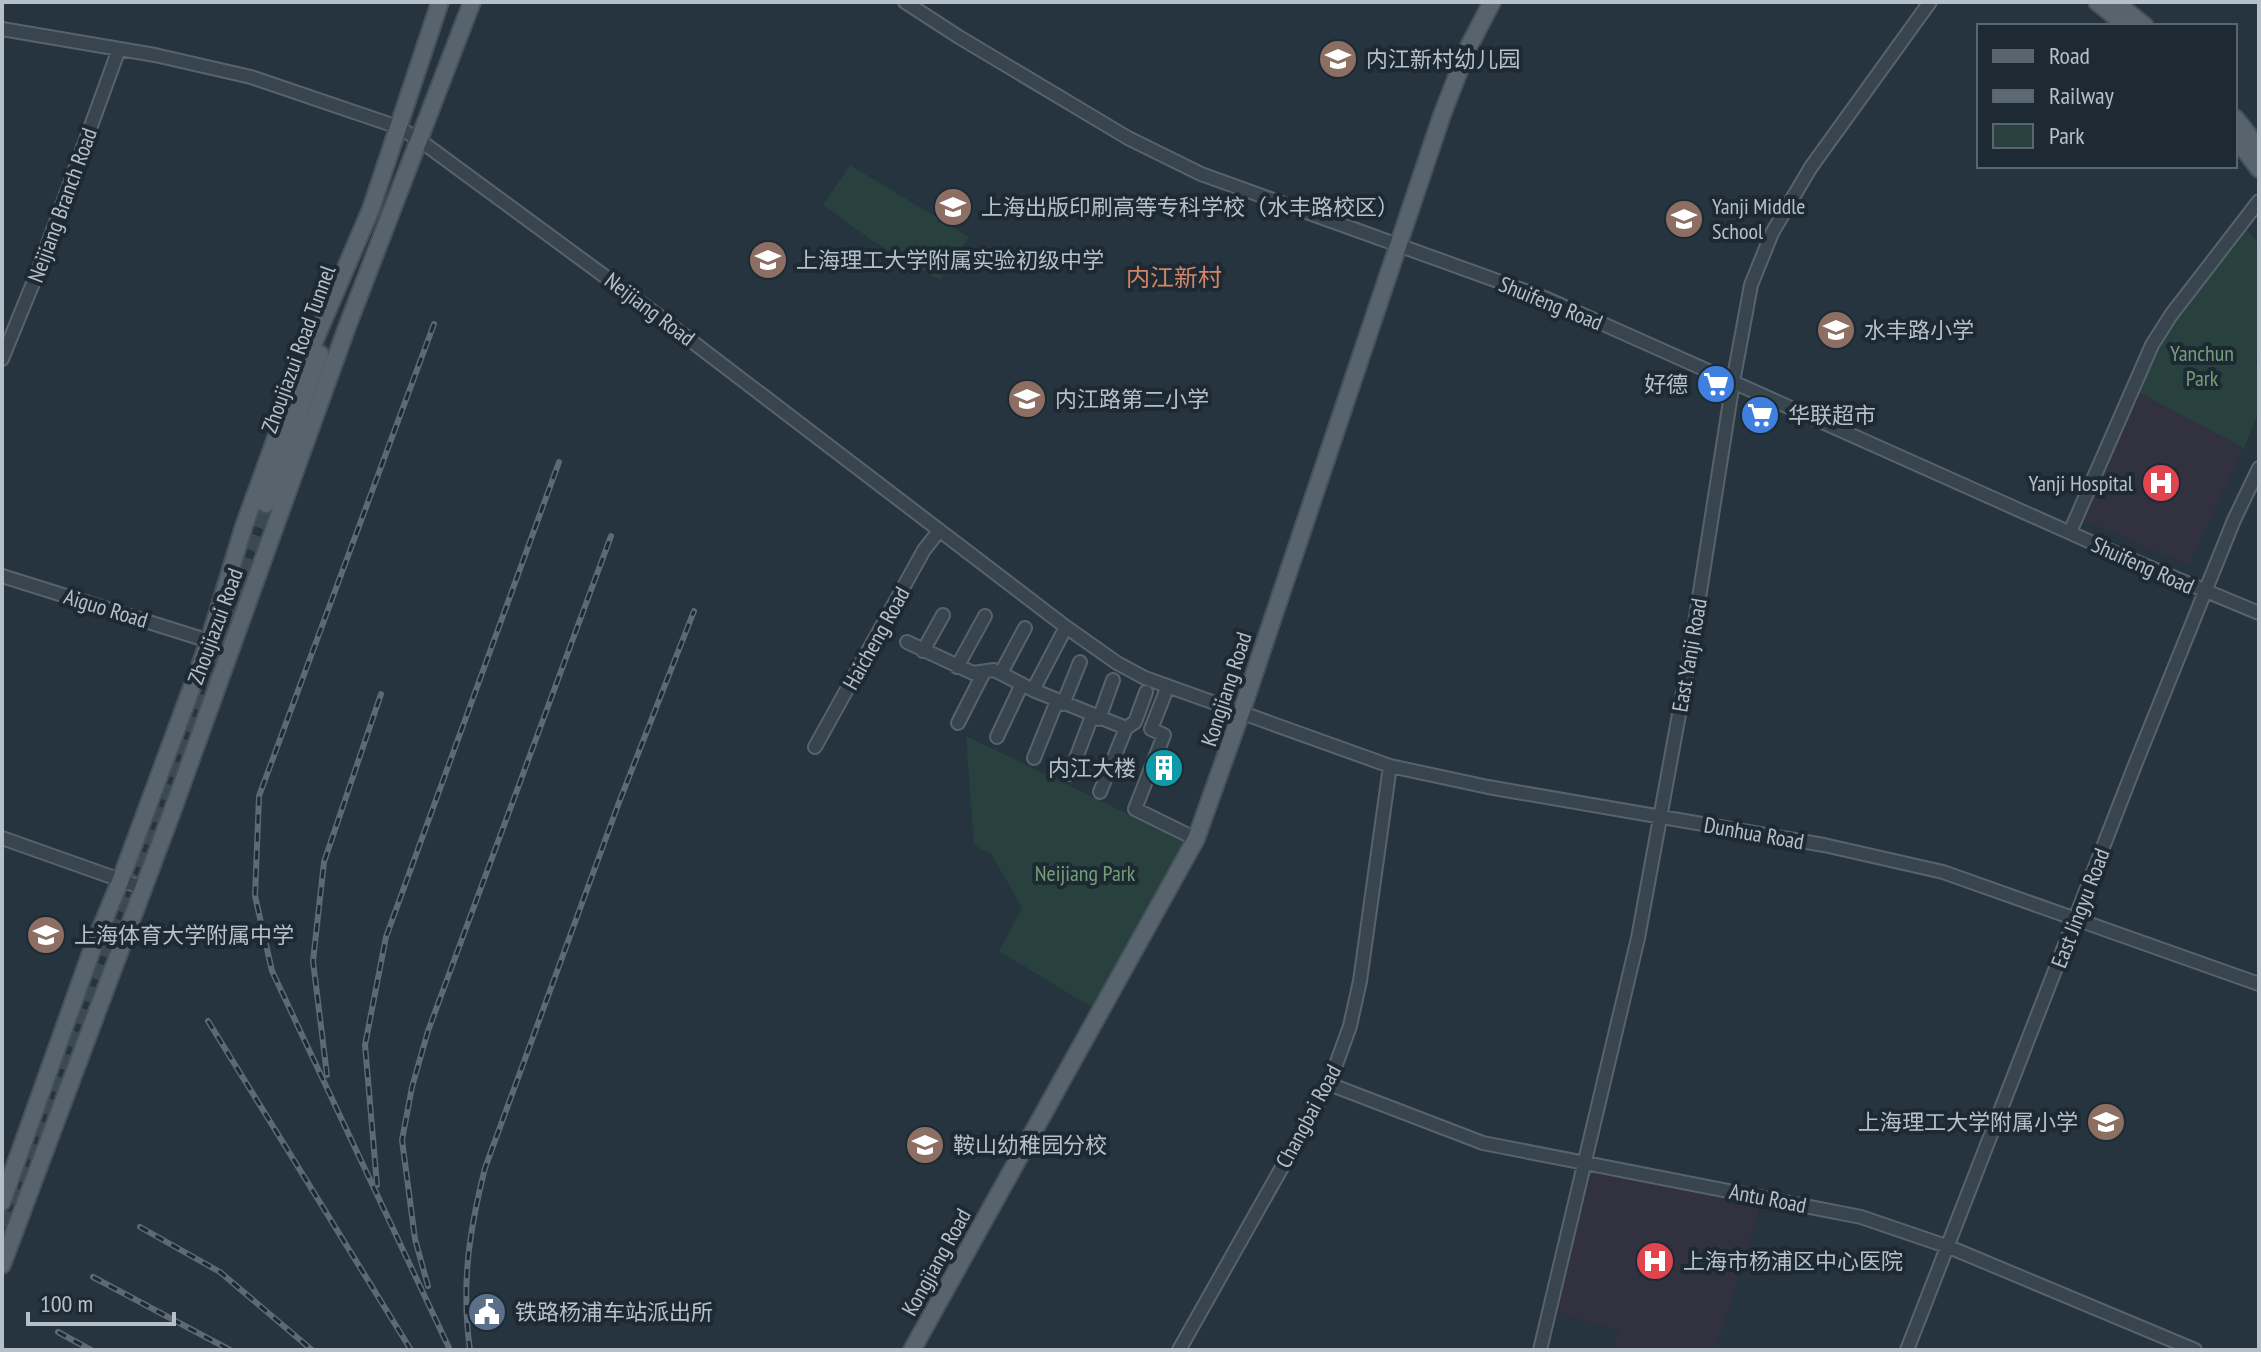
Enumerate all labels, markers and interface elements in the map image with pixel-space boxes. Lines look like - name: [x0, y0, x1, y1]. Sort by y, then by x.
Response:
- legend: [1977, 24, 2237, 168]
- school or university icon: 内江新村幼儿园: [1317, 38, 1359, 80]
- text: Road: [2049, 40, 2090, 71]
- place label: 内江新村幼儿园: [1366, 45, 1520, 73]
- text: Railway: [2049, 80, 2114, 111]
- text: Park: [2049, 120, 2085, 151]
- street label: Neijiang Branch Road: [21, 124, 103, 286]
- school or university icon: 上海出版印刷高等专科学校（水丰路校区）: [932, 186, 974, 228]
- place label: Yanji Middle School: [1712, 192, 1805, 245]
- place label: 上海出版印刷高等专科学校（水丰路校区）: [981, 193, 1399, 221]
- school or university icon: Yanji Middle School: [1663, 198, 1705, 240]
- school or university icon: 上海理工大学附属实验初级中学: [747, 239, 789, 281]
- place label: 上海理工大学附属实验初级中学: [796, 246, 1104, 274]
- street label: Zhoujiazui Road Tunnel: [255, 261, 342, 437]
- district label: 内江新村: [1126, 262, 1222, 293]
- street label: Neijiang Road: [600, 266, 700, 352]
- street label: Shuifeng Road: [1495, 270, 1607, 336]
- school or university icon: 水丰路小学: [1815, 309, 1857, 351]
- place label: 水丰路小学: [1864, 316, 1974, 344]
- park label: Yanchun Park: [2170, 339, 2234, 392]
- supermarket icon: 好德: [1695, 363, 1737, 405]
- place label: 好德: [1644, 370, 1688, 398]
- school or university icon: 内江路第二小学: [1006, 378, 1048, 420]
- place label: 内江路第二小学: [1055, 385, 1209, 413]
- supermarket icon: 华联超市: [1739, 394, 1781, 436]
- place label: 华联超市: [1788, 401, 1876, 429]
- hospital icon: Yanji Hospital: [2140, 462, 2182, 504]
- place label: Yanji Hospital: [2029, 469, 2134, 497]
- street label: Shuifeng Road: [2087, 530, 2199, 600]
- street label: Zhoujiazui Road: [181, 564, 249, 688]
- street label: Aiguo Road: [61, 582, 151, 634]
- street label: Haicheng Road: [836, 582, 916, 694]
- street label: East Yanji Road: [1665, 596, 1713, 714]
- street label: Kongjiang Road: [1194, 628, 1258, 750]
- building icon: 内江大楼: [1143, 747, 1185, 789]
- place label: 内江大楼: [1048, 754, 1136, 782]
- street label: Dunhua Road: [1702, 810, 1806, 856]
- street label: East Jingyu Road: [2044, 844, 2116, 972]
- park label: Neijiang Park: [1035, 859, 1136, 887]
- school or university icon: 上海体育大学附属中学: [25, 914, 67, 956]
- place label: 上海体育大学附属中学: [74, 921, 294, 949]
- street label: Changbai Road: [1269, 1060, 1347, 1172]
- school or university icon: 上海理工大学附属小学: [2085, 1101, 2127, 1143]
- place label: 上海理工大学附属小学: [1858, 1108, 2078, 1136]
- school or university icon: 鞍山幼稚园分校: [904, 1124, 946, 1166]
- place label: 鞍山幼稚园分校: [953, 1131, 1107, 1159]
- street label: Antu Road: [1727, 1177, 1809, 1219]
- street label: Kongjiang Road: [895, 1203, 977, 1321]
- hospital icon: 上海市杨浦区中心医院: [1634, 1240, 1676, 1282]
- place label: 上海市杨浦区中心医院: [1683, 1247, 1903, 1275]
- scale bar: [28, 1276, 174, 1326]
- text: 100 m: [40, 1288, 93, 1319]
- public building icon: 铁路杨浦车站派出所: [466, 1291, 508, 1333]
- place label: 铁路杨浦车站派出所: [515, 1298, 713, 1326]

